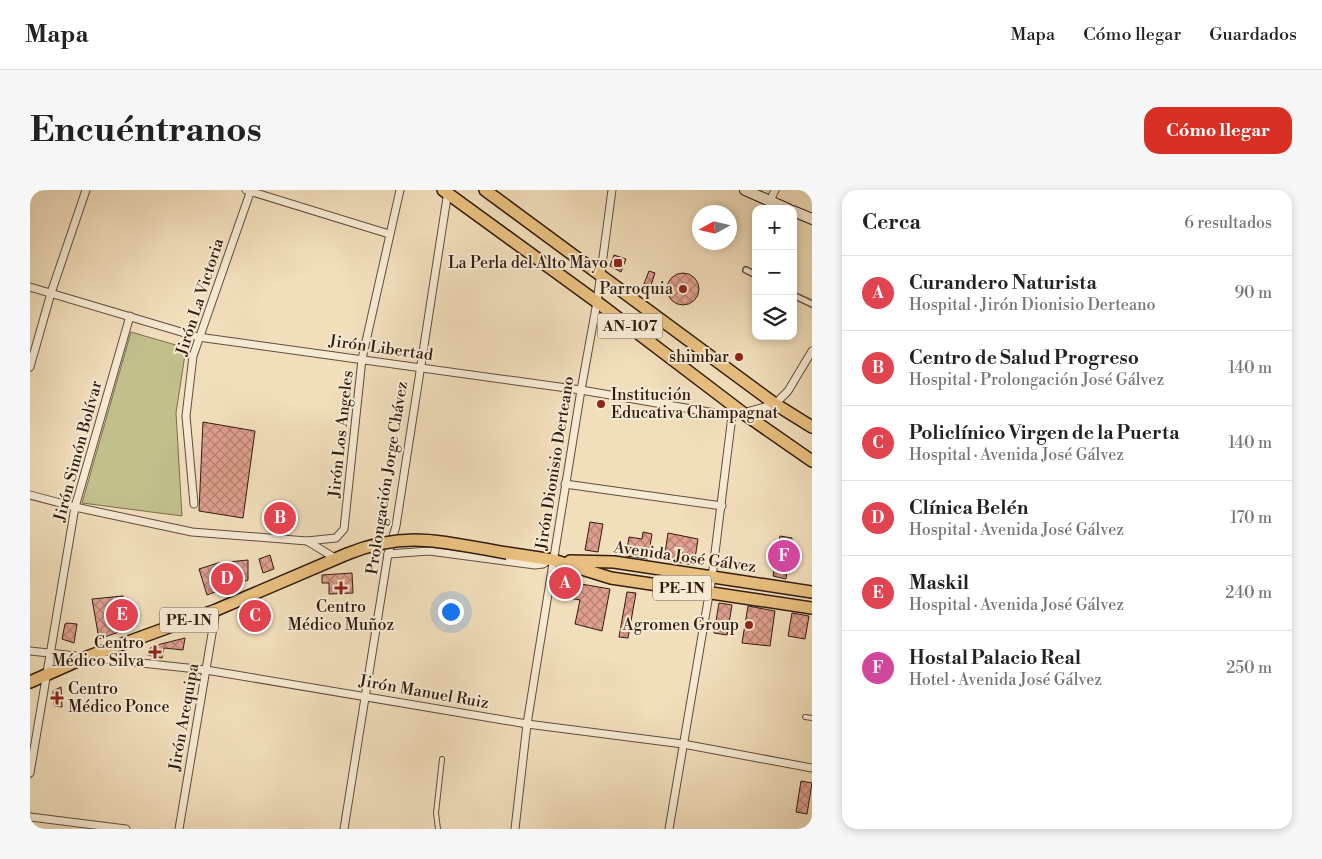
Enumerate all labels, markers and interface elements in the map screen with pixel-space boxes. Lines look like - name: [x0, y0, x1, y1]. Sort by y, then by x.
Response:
- text: Mapa: [25, 20, 88, 50]
- text: Mapa: [1011, 23, 1055, 46]
- text: Cómo llegar: [1083, 23, 1181, 46]
- text: Guardados: [1209, 23, 1297, 46]
- button: Cómo llegar: [1144, 107, 1292, 154]
- text: Encuéntranos: [30, 109, 262, 152]
- north arrow: [692, 205, 737, 250]
- map controls: [752, 205, 797, 340]
- button: +: [752, 205, 797, 250]
- text: Cerca: [862, 210, 921, 236]
- text: 6 resultados: [1184, 213, 1272, 233]
- street label: Jirón La Victoria: [171, 235, 229, 359]
- button: −: [752, 250, 797, 295]
- place label: La Perla del Alto Mayo: [448, 253, 608, 273]
- marker: La Perla del Alto Mayo: [612, 257, 624, 269]
- text: Curandero Naturista: [909, 271, 1097, 295]
- place label: Parroquia: [599, 279, 674, 299]
- marker: Parroquia: [677, 283, 689, 295]
- text: A: [872, 283, 884, 303]
- text: 90 m: [1234, 283, 1272, 303]
- button: layers: [752, 295, 797, 340]
- text: Hospital · Jirón Dionisio Derteano: [909, 295, 1156, 315]
- road number: AN-107: [598, 314, 662, 338]
- street label: Jirón Libertad: [327, 331, 434, 365]
- text: Centro de Salud Progreso: [909, 346, 1139, 370]
- place label: shimbar: [669, 347, 729, 367]
- marker: shimbar: [733, 351, 745, 363]
- text: B: [872, 358, 884, 378]
- text: 140 m: [1228, 358, 1272, 378]
- street label: Jirón Los Angeles: [324, 370, 358, 499]
- text: Hospital · Prolongación José Gálvez: [909, 370, 1164, 390]
- street label: Jirón Dionisio Derteano: [531, 375, 579, 552]
- street label: Jirón Simón Bolívar: [49, 378, 106, 524]
- street label: Prolongación Jorge Chávez: [362, 380, 412, 576]
- place label: Institución Educativa Champagnat: [611, 385, 779, 423]
- marker: Institución Educativa Champagnat: [595, 398, 607, 410]
- text: Policlínico Virgen de la Puerta: [909, 421, 1180, 445]
- text: C: [872, 433, 884, 453]
- text: 140 m: [1228, 433, 1272, 453]
- text: Hospital · Avenida José Gálvez: [909, 445, 1124, 465]
- text: Clínica Belén: [909, 496, 1028, 520]
- pin: B: [264, 499, 296, 537]
- text: D: [872, 508, 884, 528]
- text: 170 m: [1230, 508, 1272, 528]
- text: Hospital · Avenida José Gálvez: [909, 520, 1124, 540]
- street label: Avenida José Gálvez: [611, 537, 758, 577]
- pin: F: [768, 537, 800, 575]
- pin: D: [211, 560, 243, 598]
- pin: A: [549, 564, 581, 602]
- text: Maskil: [909, 571, 969, 595]
- road number: PE-1N: [653, 576, 711, 600]
- marker: Centro Médico Muñoz: [334, 581, 348, 595]
- text: E: [872, 583, 884, 603]
- text: 240 m: [1225, 583, 1272, 603]
- text: Hospital · Avenida José Gálvez: [909, 595, 1124, 615]
- pin: E: [106, 596, 138, 634]
- pin: C: [239, 597, 271, 635]
- place label: Centro Médico Muñoz: [288, 597, 394, 635]
- your location: [438, 599, 464, 625]
- road number: PE-1N: [160, 608, 218, 632]
- place label: Agromen Group: [621, 615, 739, 635]
- marker: Agromen Group: [743, 619, 755, 631]
- place label: Centro Médico Silva: [52, 633, 145, 671]
- marker: Centro Médico Silva: [148, 645, 162, 659]
- text: Hostal Palacio Real: [909, 646, 1081, 670]
- text: F: [872, 658, 884, 678]
- text: 250 m: [1226, 658, 1272, 678]
- street label: Jirón Arequipa: [165, 661, 203, 773]
- text: Hotel · Avenida José Gálvez: [909, 670, 1102, 690]
- street label: Jirón Manuel Ruiz: [357, 671, 490, 713]
- place label: Centro Médico Ponce: [68, 679, 170, 717]
- marker: Centro Médico Ponce: [50, 691, 64, 705]

